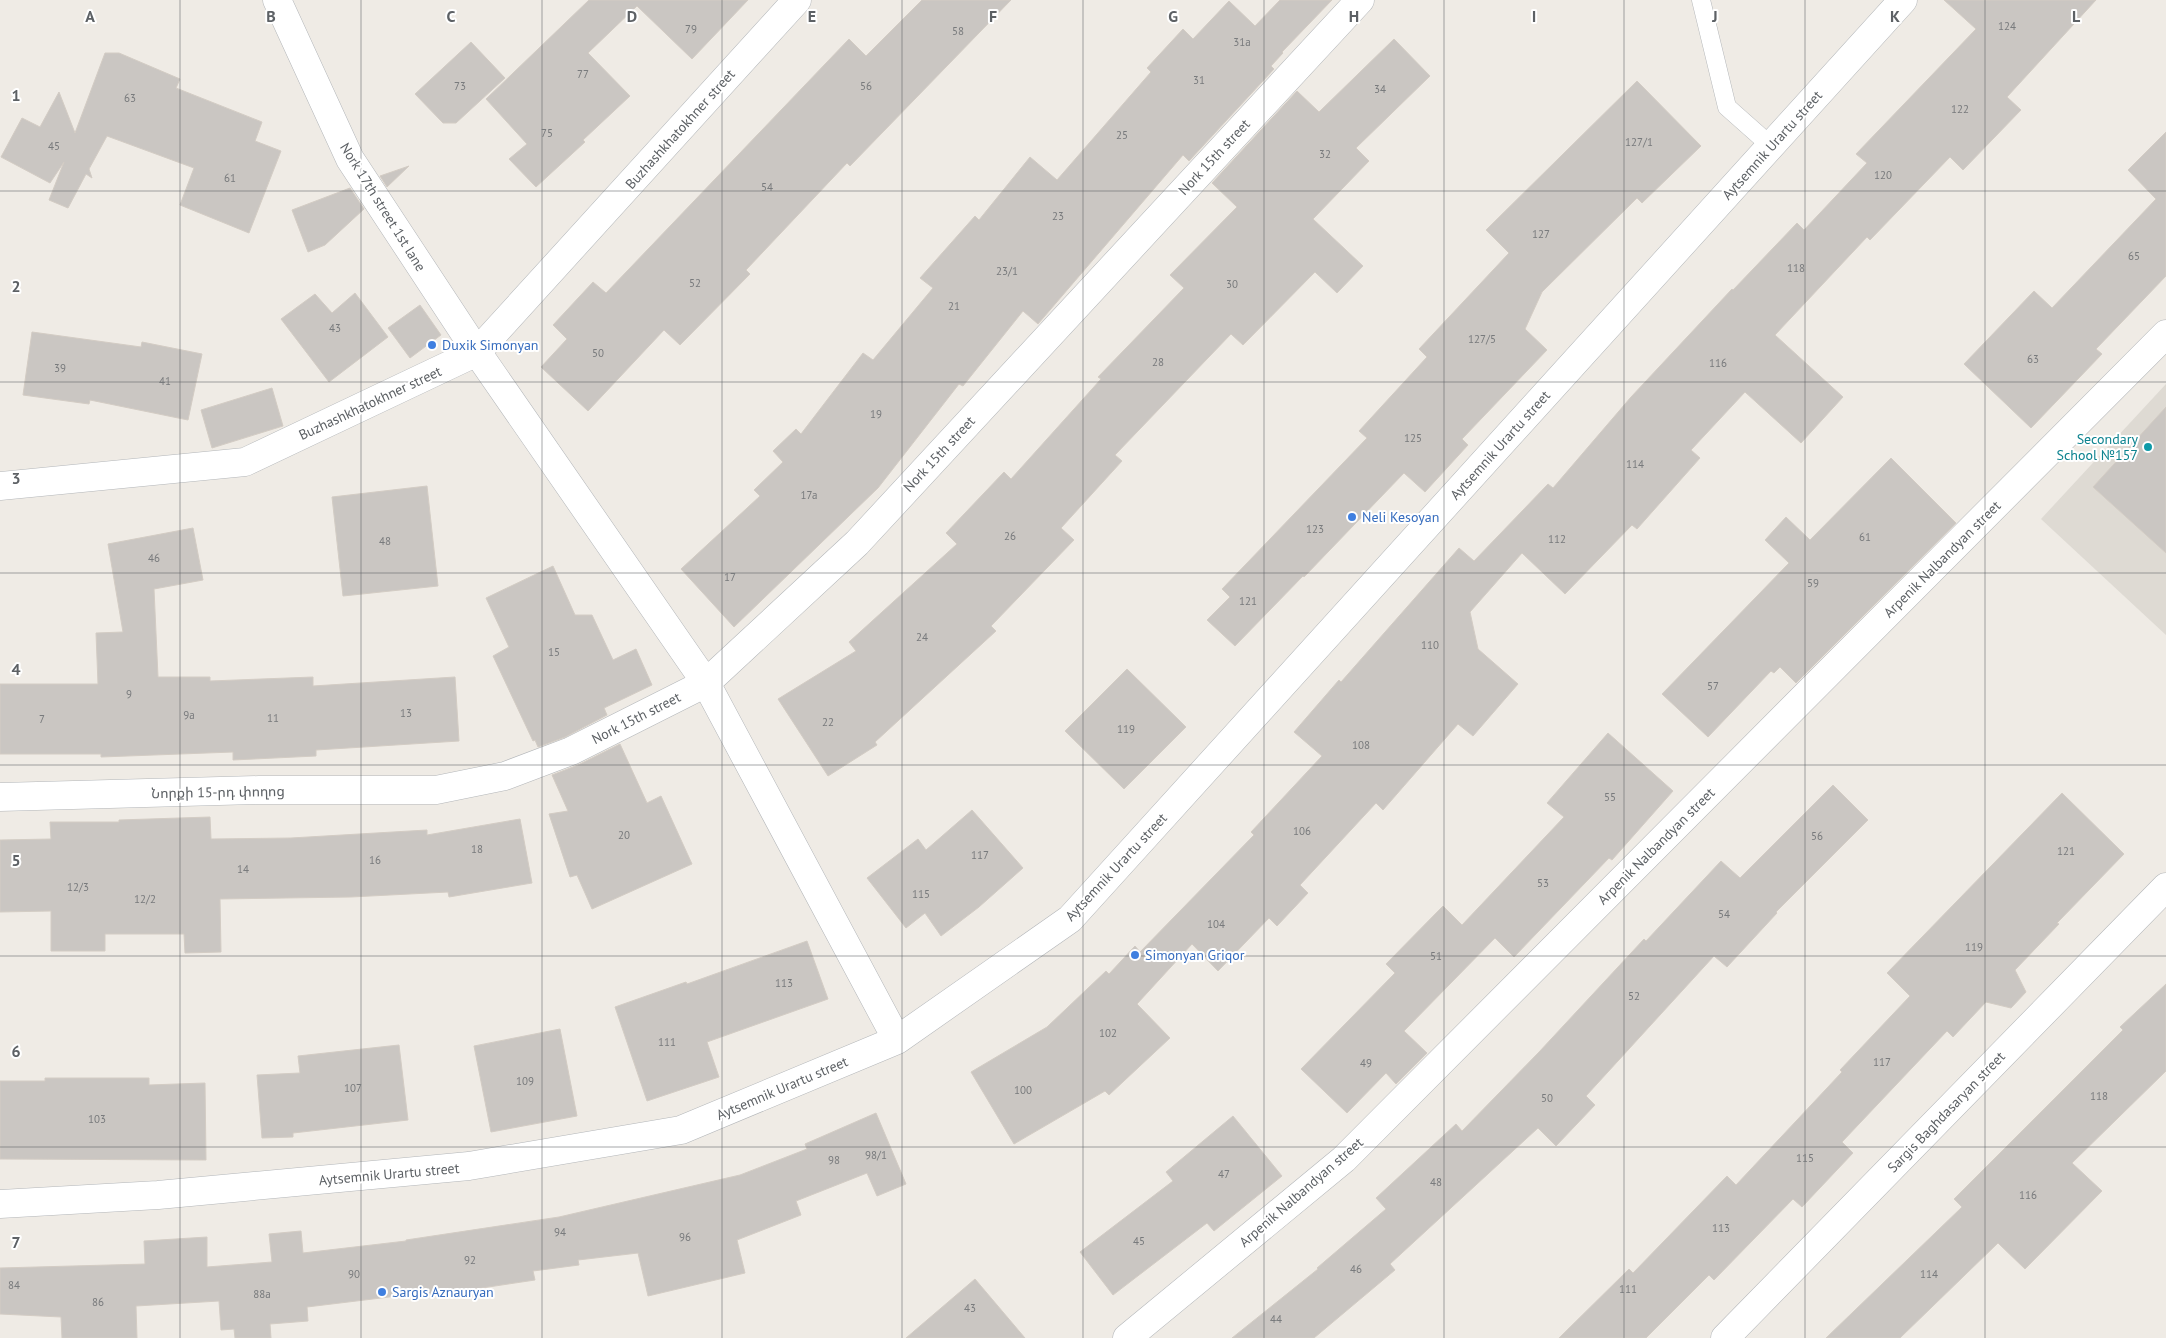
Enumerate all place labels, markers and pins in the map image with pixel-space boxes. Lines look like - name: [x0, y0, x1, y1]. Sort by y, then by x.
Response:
- place label: Duxik Simonyan: [442, 336, 539, 354]
- marker: Duxik Simonyan: [426, 339, 438, 351]
- place label: Secondary School №157: [2057, 430, 2138, 464]
- marker: Secondary School №157: [2142, 441, 2154, 453]
- place label: Neli Kesoyan: [1362, 508, 1439, 526]
- marker: Neli Kesoyan: [1346, 511, 1358, 523]
- place label: Simonyan Griqor: [1145, 946, 1245, 964]
- marker: Simonyan Griqor: [1129, 949, 1141, 961]
- place label: Sargis Aznauryan: [392, 1283, 494, 1301]
- marker: Sargis Aznauryan: [376, 1286, 388, 1298]

